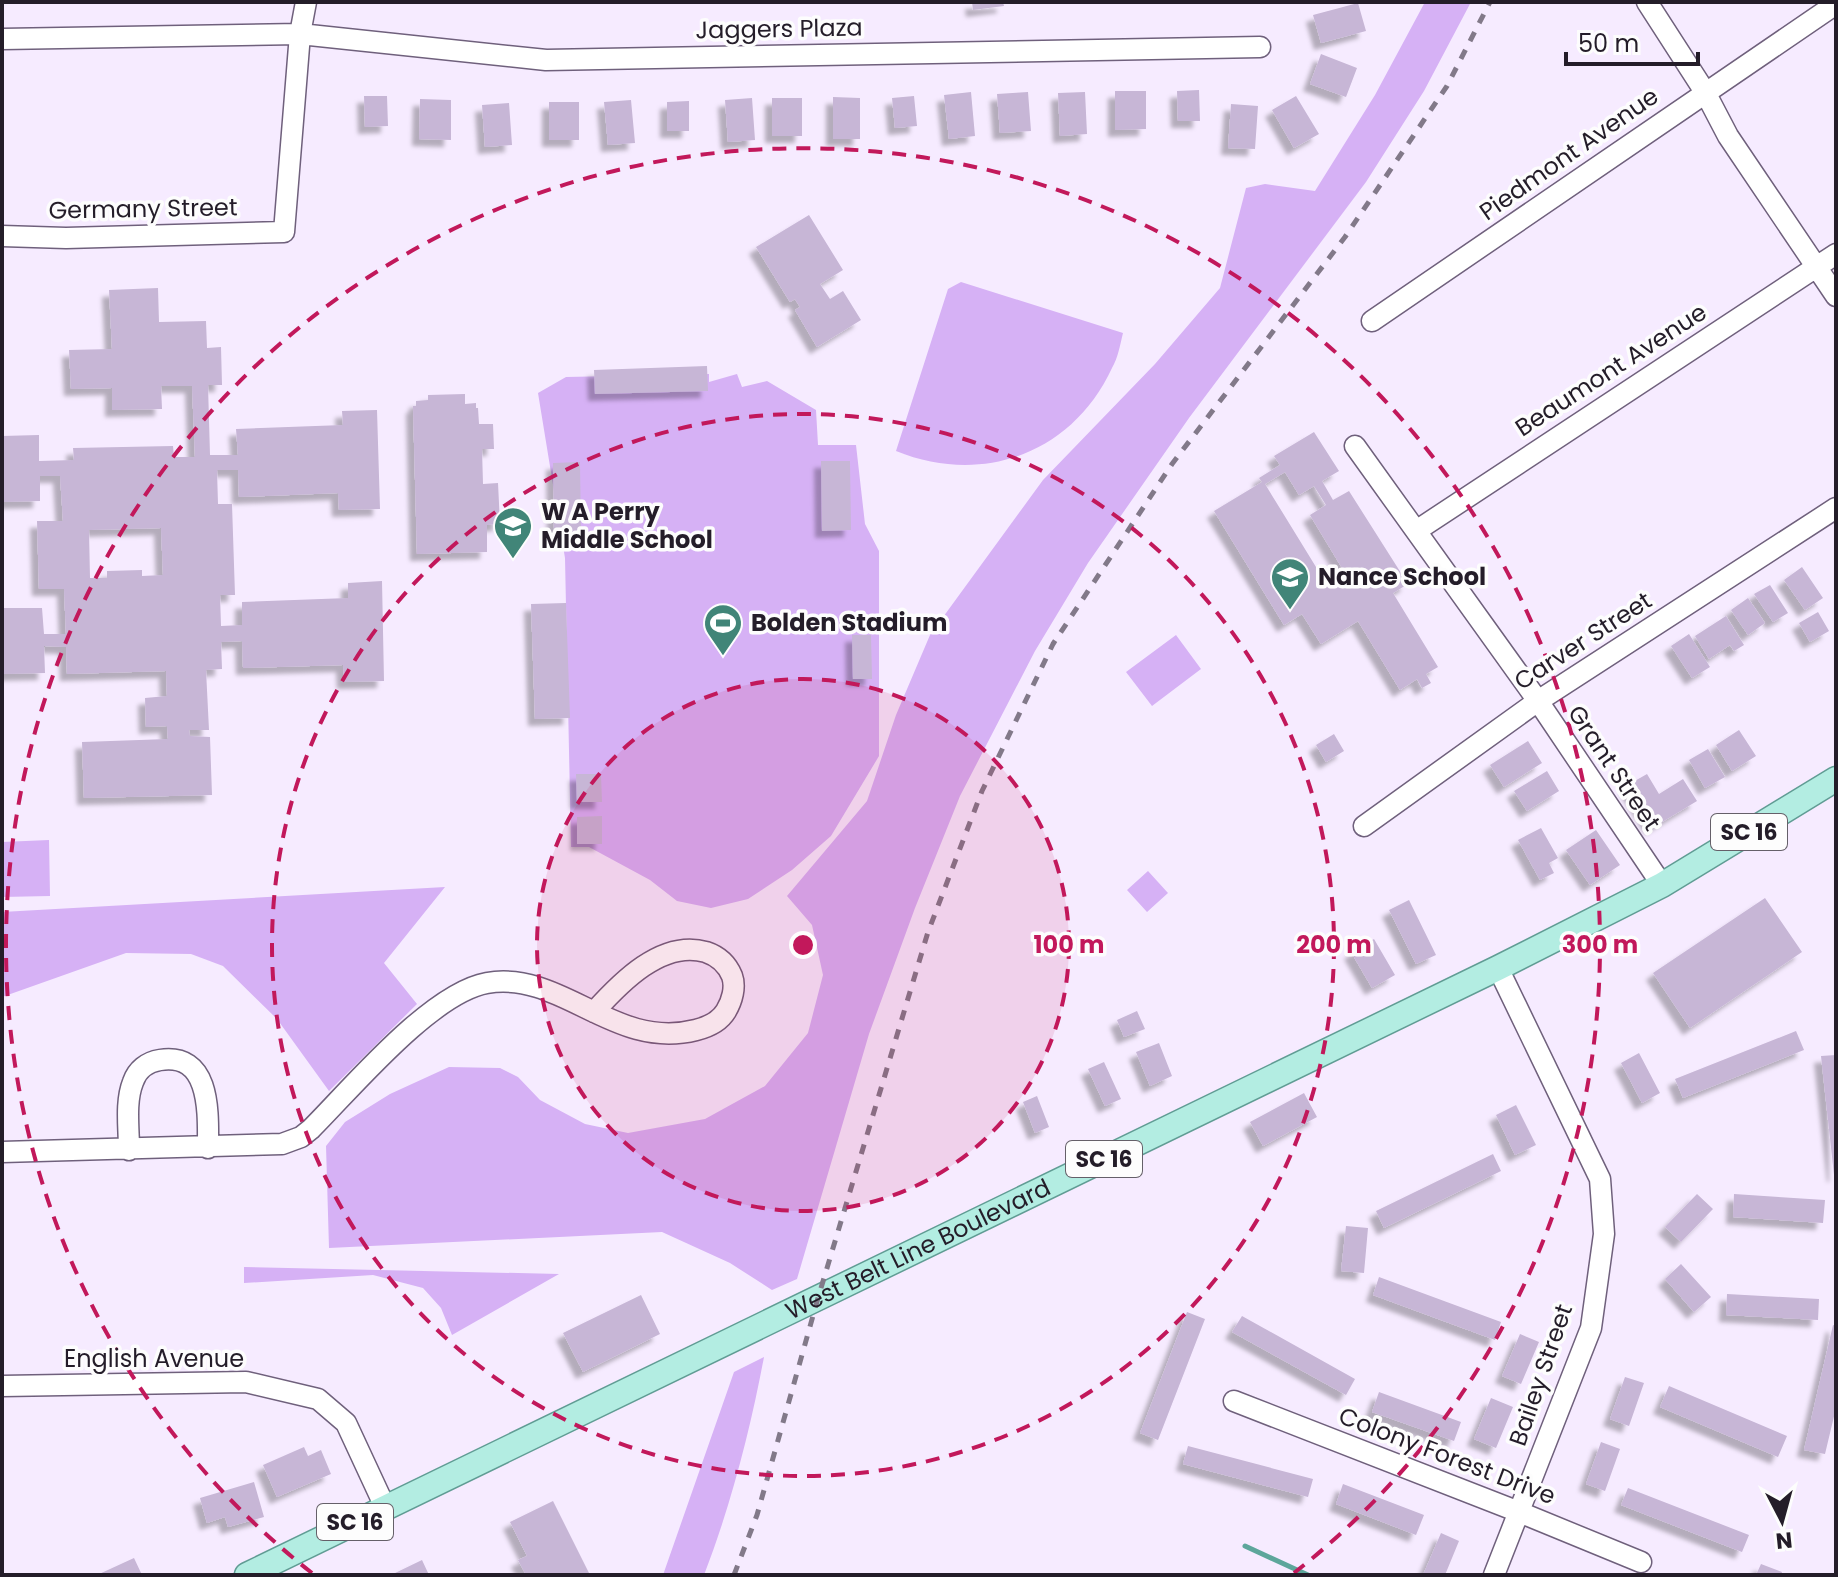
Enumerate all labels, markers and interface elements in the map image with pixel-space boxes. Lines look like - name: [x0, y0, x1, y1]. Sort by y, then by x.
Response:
- street label: Jaggers Plaza: [695, 11, 863, 46]
- scale bar: [1566, 16, 1698, 66]
- text: 50 m: [1578, 27, 1639, 60]
- street label: Piedmont Avenue: [1473, 79, 1665, 228]
- street label: Germany Street: [48, 190, 238, 227]
- street label: Beaumont Avenue: [1509, 295, 1713, 444]
- place label: W A Perry Middle School: [541, 495, 713, 556]
- school or university icon: W A Perry Middle School: [492, 505, 534, 560]
- school or university icon: Nance School: [1269, 556, 1311, 611]
- place label: Nance School: [1318, 560, 1486, 593]
- street label: Carver Street: [1508, 584, 1658, 697]
- sports icon: Bolden Stadium: [702, 602, 744, 657]
- place label: Bolden Stadium: [751, 606, 947, 639]
- street label: Grant Street: [1560, 699, 1669, 837]
- road number: SC 16: [1711, 814, 1787, 850]
- text: 100 m: [1034, 928, 1104, 961]
- text: 200 m: [1296, 928, 1372, 961]
- text: 300 m: [1562, 928, 1638, 961]
- centre of rings: [789, 931, 817, 959]
- road number: SC 16: [1066, 1141, 1142, 1177]
- street label: West Belt Line Boulevard: [780, 1171, 1056, 1327]
- street label: Bailey Street: [1501, 1300, 1580, 1450]
- street label: English Avenue: [64, 1342, 244, 1375]
- street label: Colony Forest Drive: [1334, 1399, 1560, 1512]
- north arrow: [1742, 1481, 1822, 1561]
- road number: SC 16: [317, 1504, 393, 1540]
- text: N: [1774, 1524, 1794, 1557]

